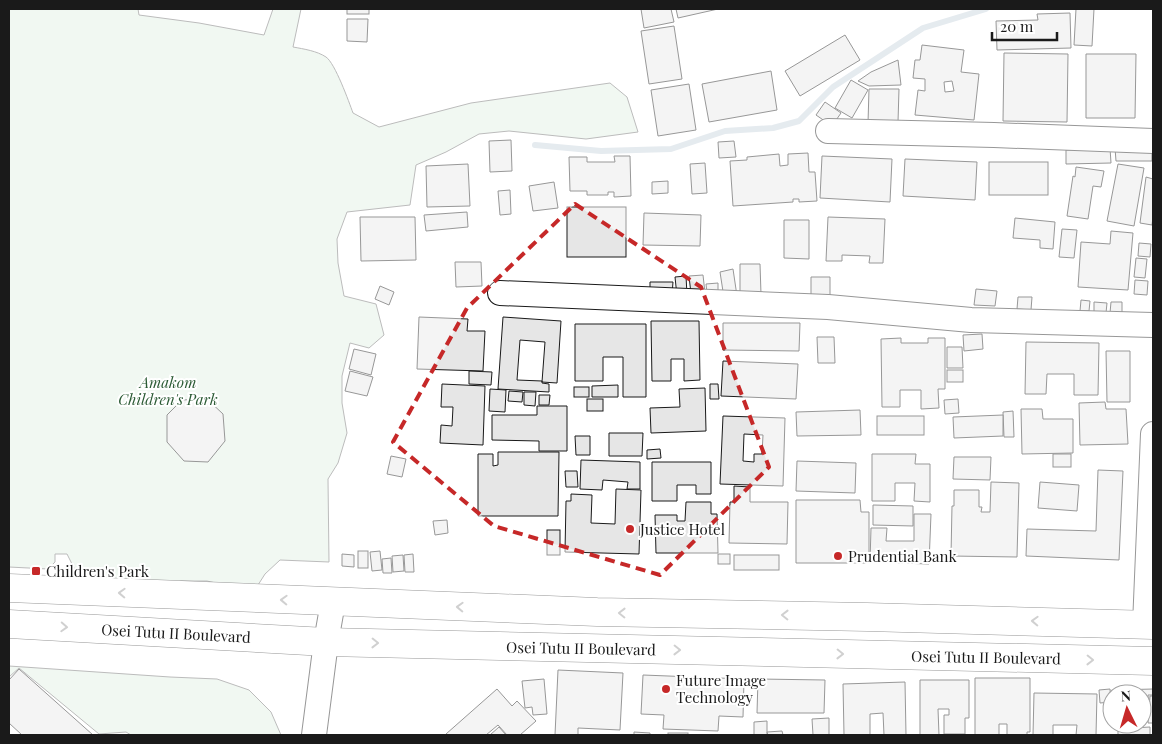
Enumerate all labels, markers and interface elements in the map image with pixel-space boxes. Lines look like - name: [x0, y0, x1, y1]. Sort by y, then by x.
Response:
- scale bar: [992, 10, 1057, 42]
- text: 20 m: [1000, 16, 1034, 36]
- park label: Amakom Children's Park: [118, 372, 218, 409]
- place label: Justice Hotel: [639, 519, 725, 539]
- marker: Justice Hotel: [624, 523, 636, 535]
- place label: Prudential Bank: [848, 546, 957, 566]
- marker: Prudential Bank: [832, 550, 844, 562]
- place label: Children's Park: [46, 561, 150, 581]
- marker: Children's Park: [30, 565, 42, 577]
- one-way arrow: [118, 588, 126, 598]
- one-way arrow: [280, 595, 288, 605]
- one-way arrow: [456, 602, 464, 612]
- one-way arrow: [618, 607, 626, 618]
- one-way arrow: [780, 610, 788, 620]
- one-way arrow: [1030, 616, 1038, 627]
- street label: Osei Tutu II Boulevard: [101, 619, 251, 647]
- one-way arrow: [61, 621, 69, 632]
- one-way arrow: [371, 637, 379, 648]
- street label: Osei Tutu II Boulevard: [506, 637, 656, 659]
- one-way arrow: [674, 645, 682, 655]
- street label: Osei Tutu II Boulevard: [911, 646, 1061, 668]
- one-way arrow: [836, 649, 844, 659]
- one-way arrow: [1086, 655, 1094, 665]
- place label: Future Image Technology: [676, 670, 766, 707]
- marker: Future Image Technology: [660, 683, 672, 695]
- north arrow: [1102, 684, 1152, 734]
- text: N: [1120, 686, 1132, 705]

